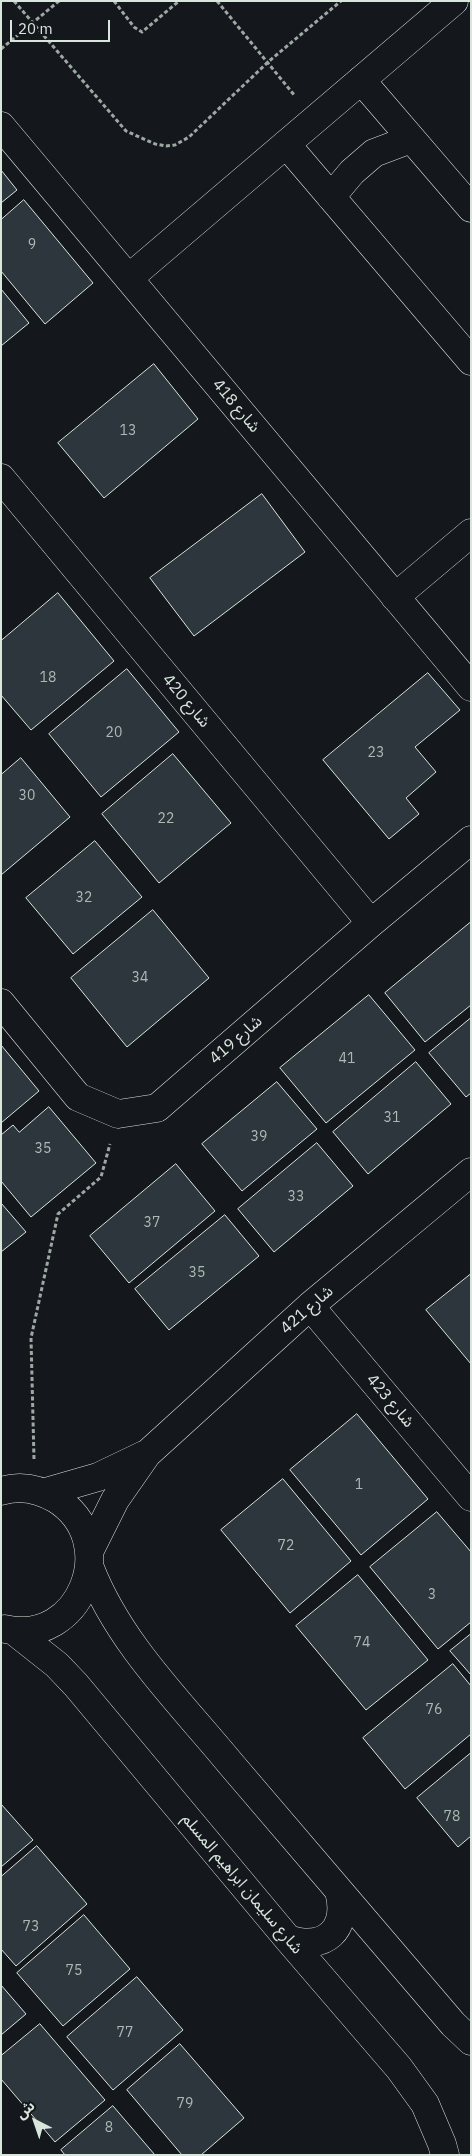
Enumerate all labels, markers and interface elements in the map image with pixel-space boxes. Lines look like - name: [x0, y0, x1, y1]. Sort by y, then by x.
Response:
- scale bar: [12, 10, 112, 42]
- text: 20 m: [18, 19, 53, 38]
- house number: 9: [28, 237, 36, 253]
- street label: شارع 418: [208, 375, 264, 437]
- house number: 13: [120, 423, 136, 439]
- house number: 18: [40, 670, 56, 686]
- street label: شارع 420: [158, 670, 214, 732]
- house number: 20: [106, 725, 122, 741]
- house number: 23: [368, 745, 384, 761]
- house number: 30: [19, 788, 35, 804]
- house number: 22: [158, 811, 174, 827]
- house number: 32: [76, 890, 92, 906]
- house number: 34: [132, 970, 148, 986]
- street label: شارع 419: [206, 1012, 266, 1068]
- house number: 41: [339, 1051, 355, 1067]
- house number: 31: [384, 1110, 400, 1126]
- house number: 39: [251, 1129, 267, 1145]
- house number: 35: [35, 1141, 51, 1157]
- house number: 33: [288, 1189, 304, 1205]
- house number: 37: [144, 1215, 160, 1231]
- house number: 35: [189, 1265, 205, 1281]
- street label: شارع 421: [277, 1282, 337, 1338]
- street label: شارع 423: [362, 1370, 418, 1432]
- house number: 1: [355, 1477, 363, 1493]
- house number: 72: [278, 1538, 294, 1554]
- house number: 3: [428, 1587, 436, 1603]
- house number: 74: [354, 1635, 370, 1651]
- house number: 76: [426, 1702, 442, 1718]
- house number: 78: [444, 1809, 460, 1825]
- street label: شارع سليمان ابراهيم المسلم: [178, 1810, 306, 1958]
- house number: 73: [23, 1919, 39, 1935]
- house number: 75: [66, 1963, 82, 1979]
- house number: 77: [117, 2025, 133, 2041]
- north arrow: [10, 2096, 60, 2146]
- house number: 79: [177, 2096, 193, 2112]
- text: ش: [12, 2097, 38, 2123]
- house number: 8: [105, 2120, 113, 2136]

